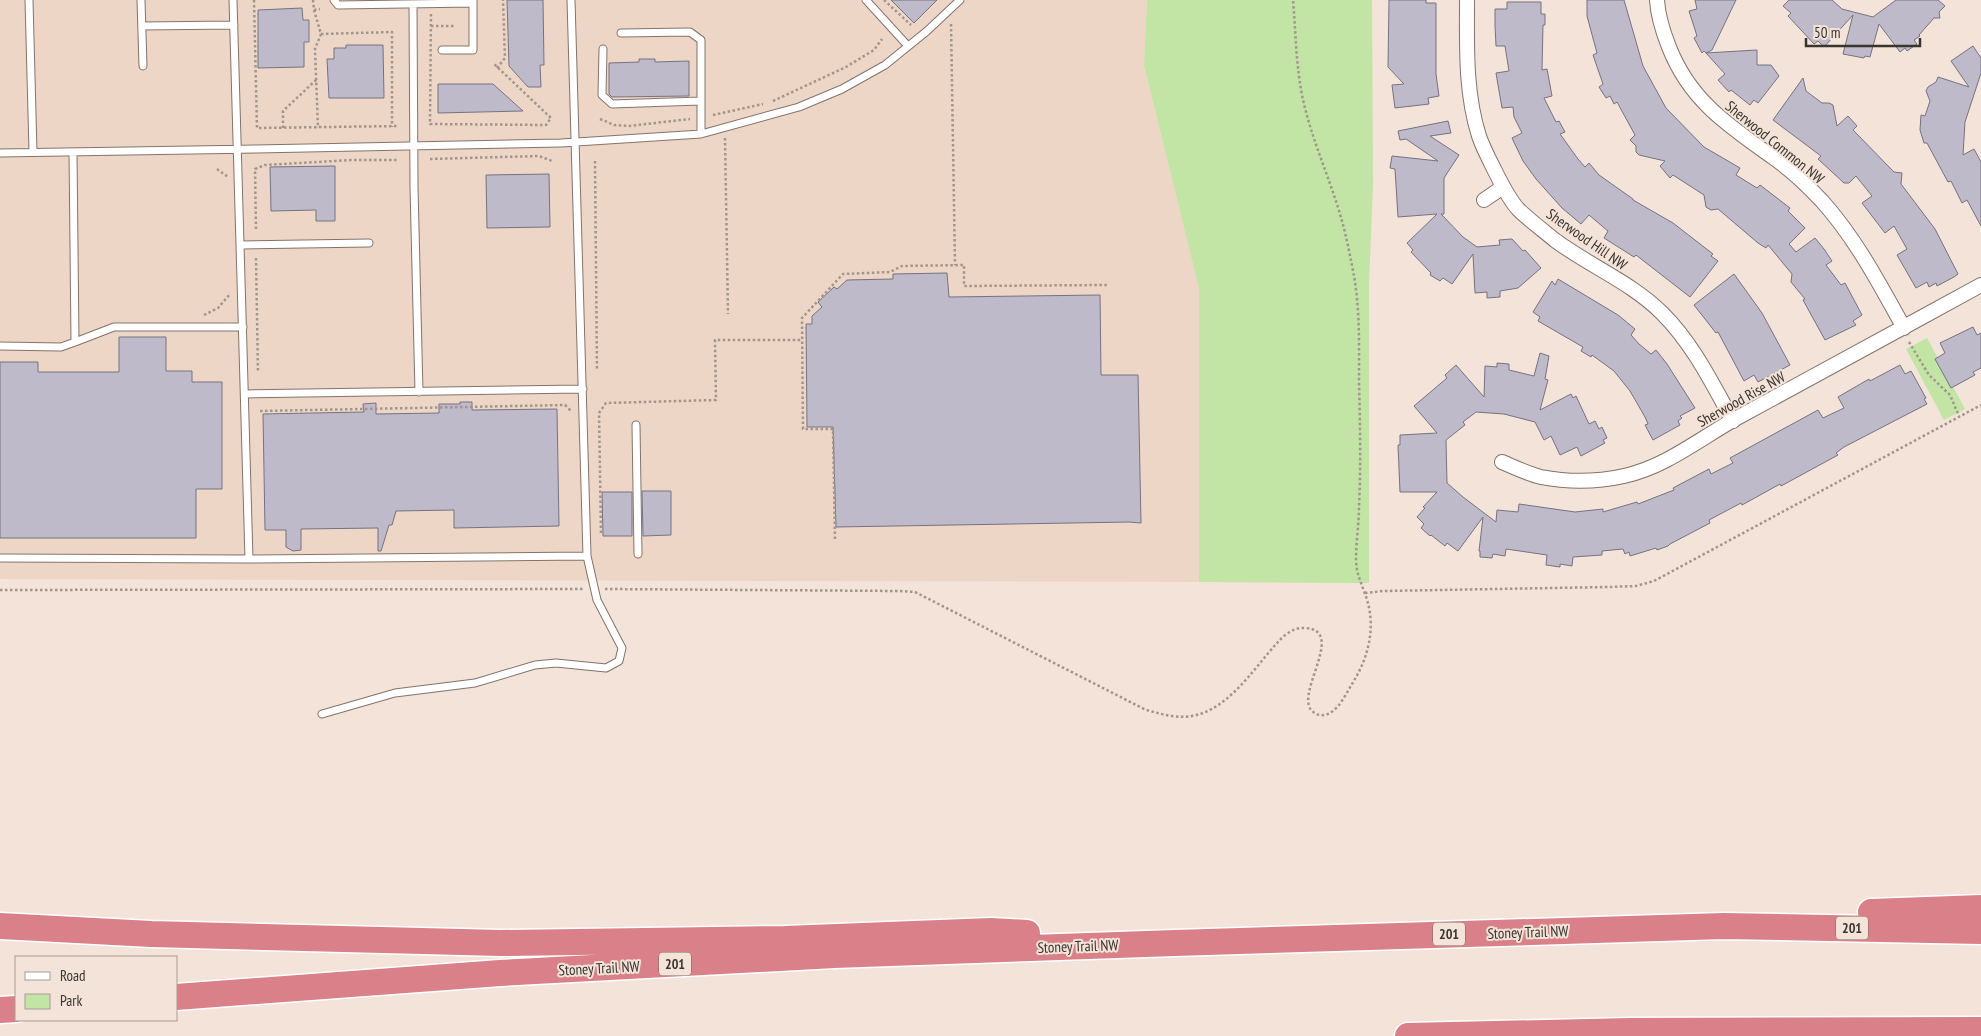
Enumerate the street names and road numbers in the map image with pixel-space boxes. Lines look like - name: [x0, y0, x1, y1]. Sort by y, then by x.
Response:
- street label: Sherwood Common NW: [1722, 96, 1828, 188]
- street label: Sherwood Hill NW: [1543, 204, 1631, 274]
- street label: Sherwood Rise NW: [1694, 367, 1788, 431]
- road number: 201: [1836, 916, 1868, 940]
- street label: Stoney Trail NW: [1487, 921, 1569, 943]
- road number: 201: [1433, 922, 1465, 946]
- street label: Stoney Trail NW: [1037, 935, 1119, 957]
- road number: 201: [659, 952, 691, 976]
- street label: Stoney Trail NW: [558, 956, 640, 980]

